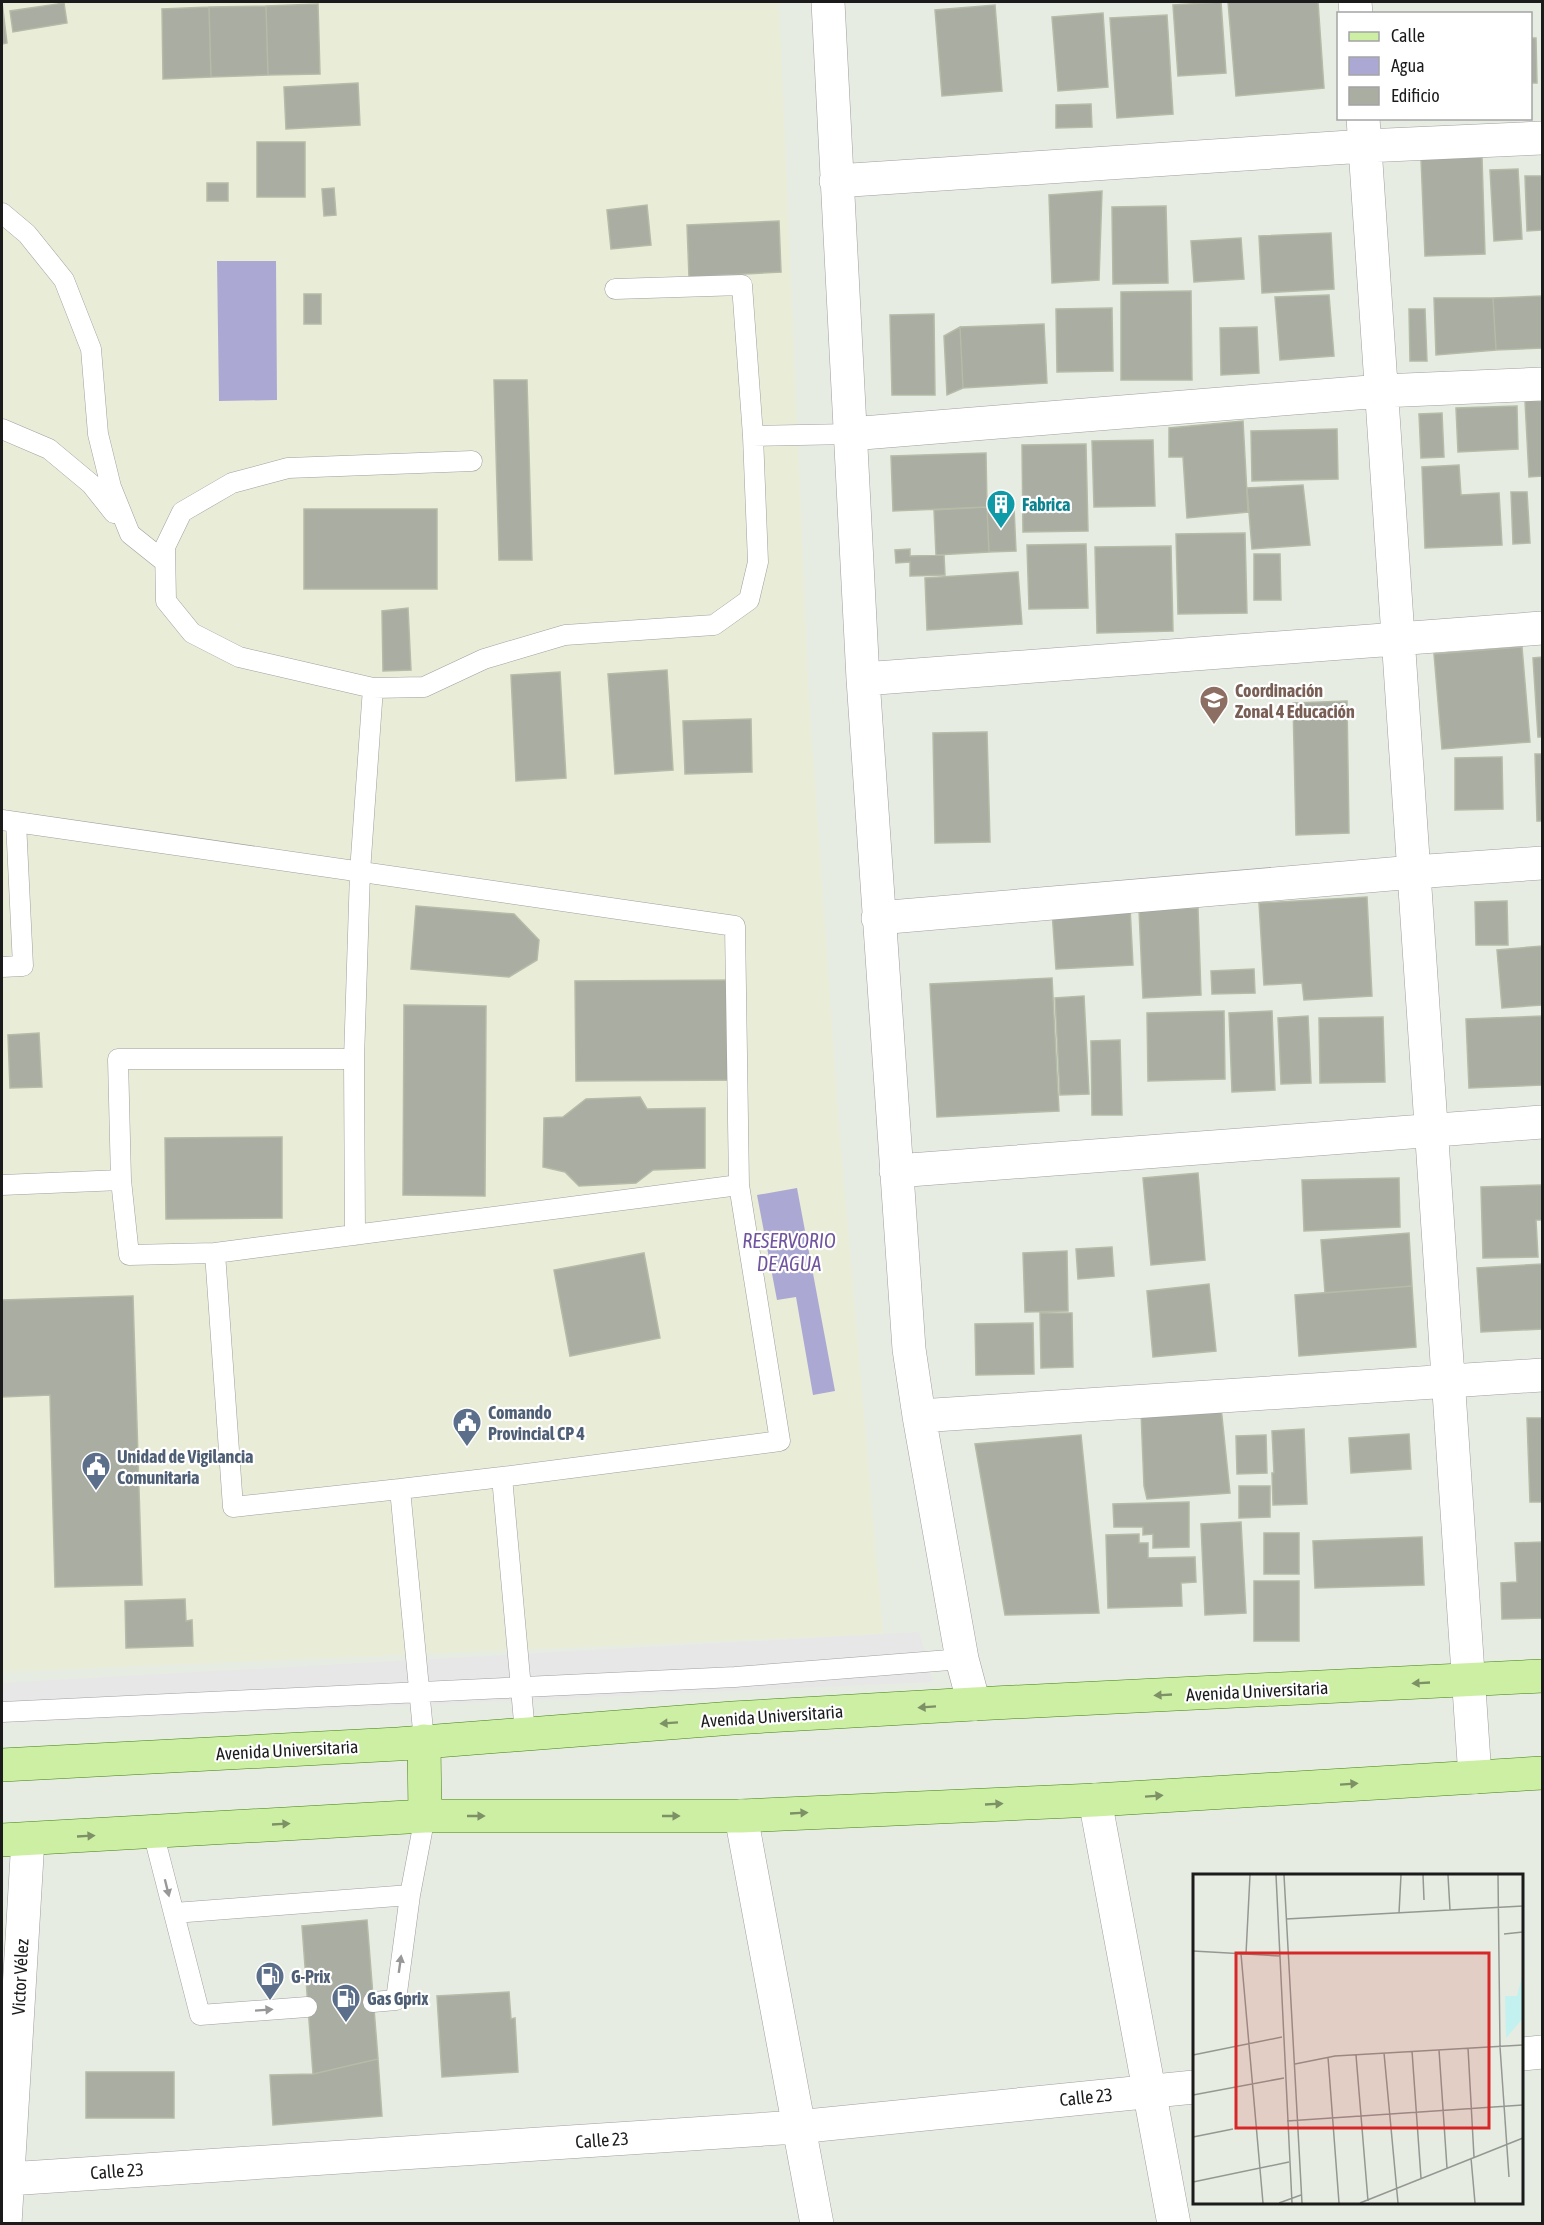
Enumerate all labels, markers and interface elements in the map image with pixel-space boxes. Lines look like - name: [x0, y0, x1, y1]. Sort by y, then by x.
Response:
- legend: [1337, 12, 1532, 120]
- text: Calle: [1391, 25, 1425, 46]
- text: Agua: [1391, 55, 1425, 76]
- text: Edificio: [1391, 85, 1440, 106]
- building icon: Fabrica: [985, 488, 1017, 530]
- place label: Fabrica: [1022, 494, 1070, 515]
- place label: Coordinación Zonal 4 Educación: [1235, 680, 1355, 722]
- school or university icon: Coordinación Zonal 4 Educación: [1198, 684, 1230, 726]
- water label: RESERVORIO DE AGUA: [742, 1229, 836, 1275]
- place label: Comando Provincial CP 4: [488, 1402, 585, 1444]
- public building icon: Comando Provincial CP 4: [451, 1406, 483, 1448]
- place label: Unidad de Vigilancia Comunitaria: [117, 1446, 253, 1488]
- public building icon: Unidad de Vigilancia Comunitaria: [80, 1450, 112, 1492]
- street label: Avenida Universitaria: [1185, 1677, 1329, 1705]
- one-way arrow: [1412, 1679, 1431, 1688]
- one-way arrow: [1154, 1690, 1173, 1699]
- street label: Avenida Universitaria: [700, 1701, 844, 1731]
- one-way arrow: [917, 1702, 936, 1711]
- one-way arrow: [660, 1718, 679, 1728]
- street label: Avenida Universitaria: [215, 1736, 359, 1764]
- one-way arrow: [1339, 1780, 1358, 1789]
- one-way arrow: [1144, 1792, 1163, 1801]
- one-way arrow: [984, 1800, 1003, 1809]
- one-way arrow: [790, 1808, 809, 1818]
- one-way arrow: [466, 1811, 485, 1821]
- one-way arrow: [661, 1811, 680, 1821]
- one-way arrow: [271, 1819, 290, 1829]
- one-way arrow: [77, 1831, 96, 1840]
- inset map: [1193, 1874, 1523, 2204]
- one-way arrow: [163, 1879, 173, 1898]
- street label: Victor Vélez: [8, 1938, 33, 2016]
- one-way arrow: [396, 1955, 405, 1974]
- fuel station icon: G-Prix: [254, 1960, 286, 2002]
- place label: G-Prix: [291, 1966, 331, 1987]
- fuel station icon: Gas Gprix: [330, 1982, 362, 2024]
- place label: Gas Gprix: [367, 1988, 429, 2009]
- one-way arrow: [254, 2006, 273, 2015]
- street label: Calle 23: [1058, 2084, 1114, 2110]
- street label: Calle 23: [575, 2128, 629, 2152]
- street label: Calle 23: [90, 2159, 144, 2183]

